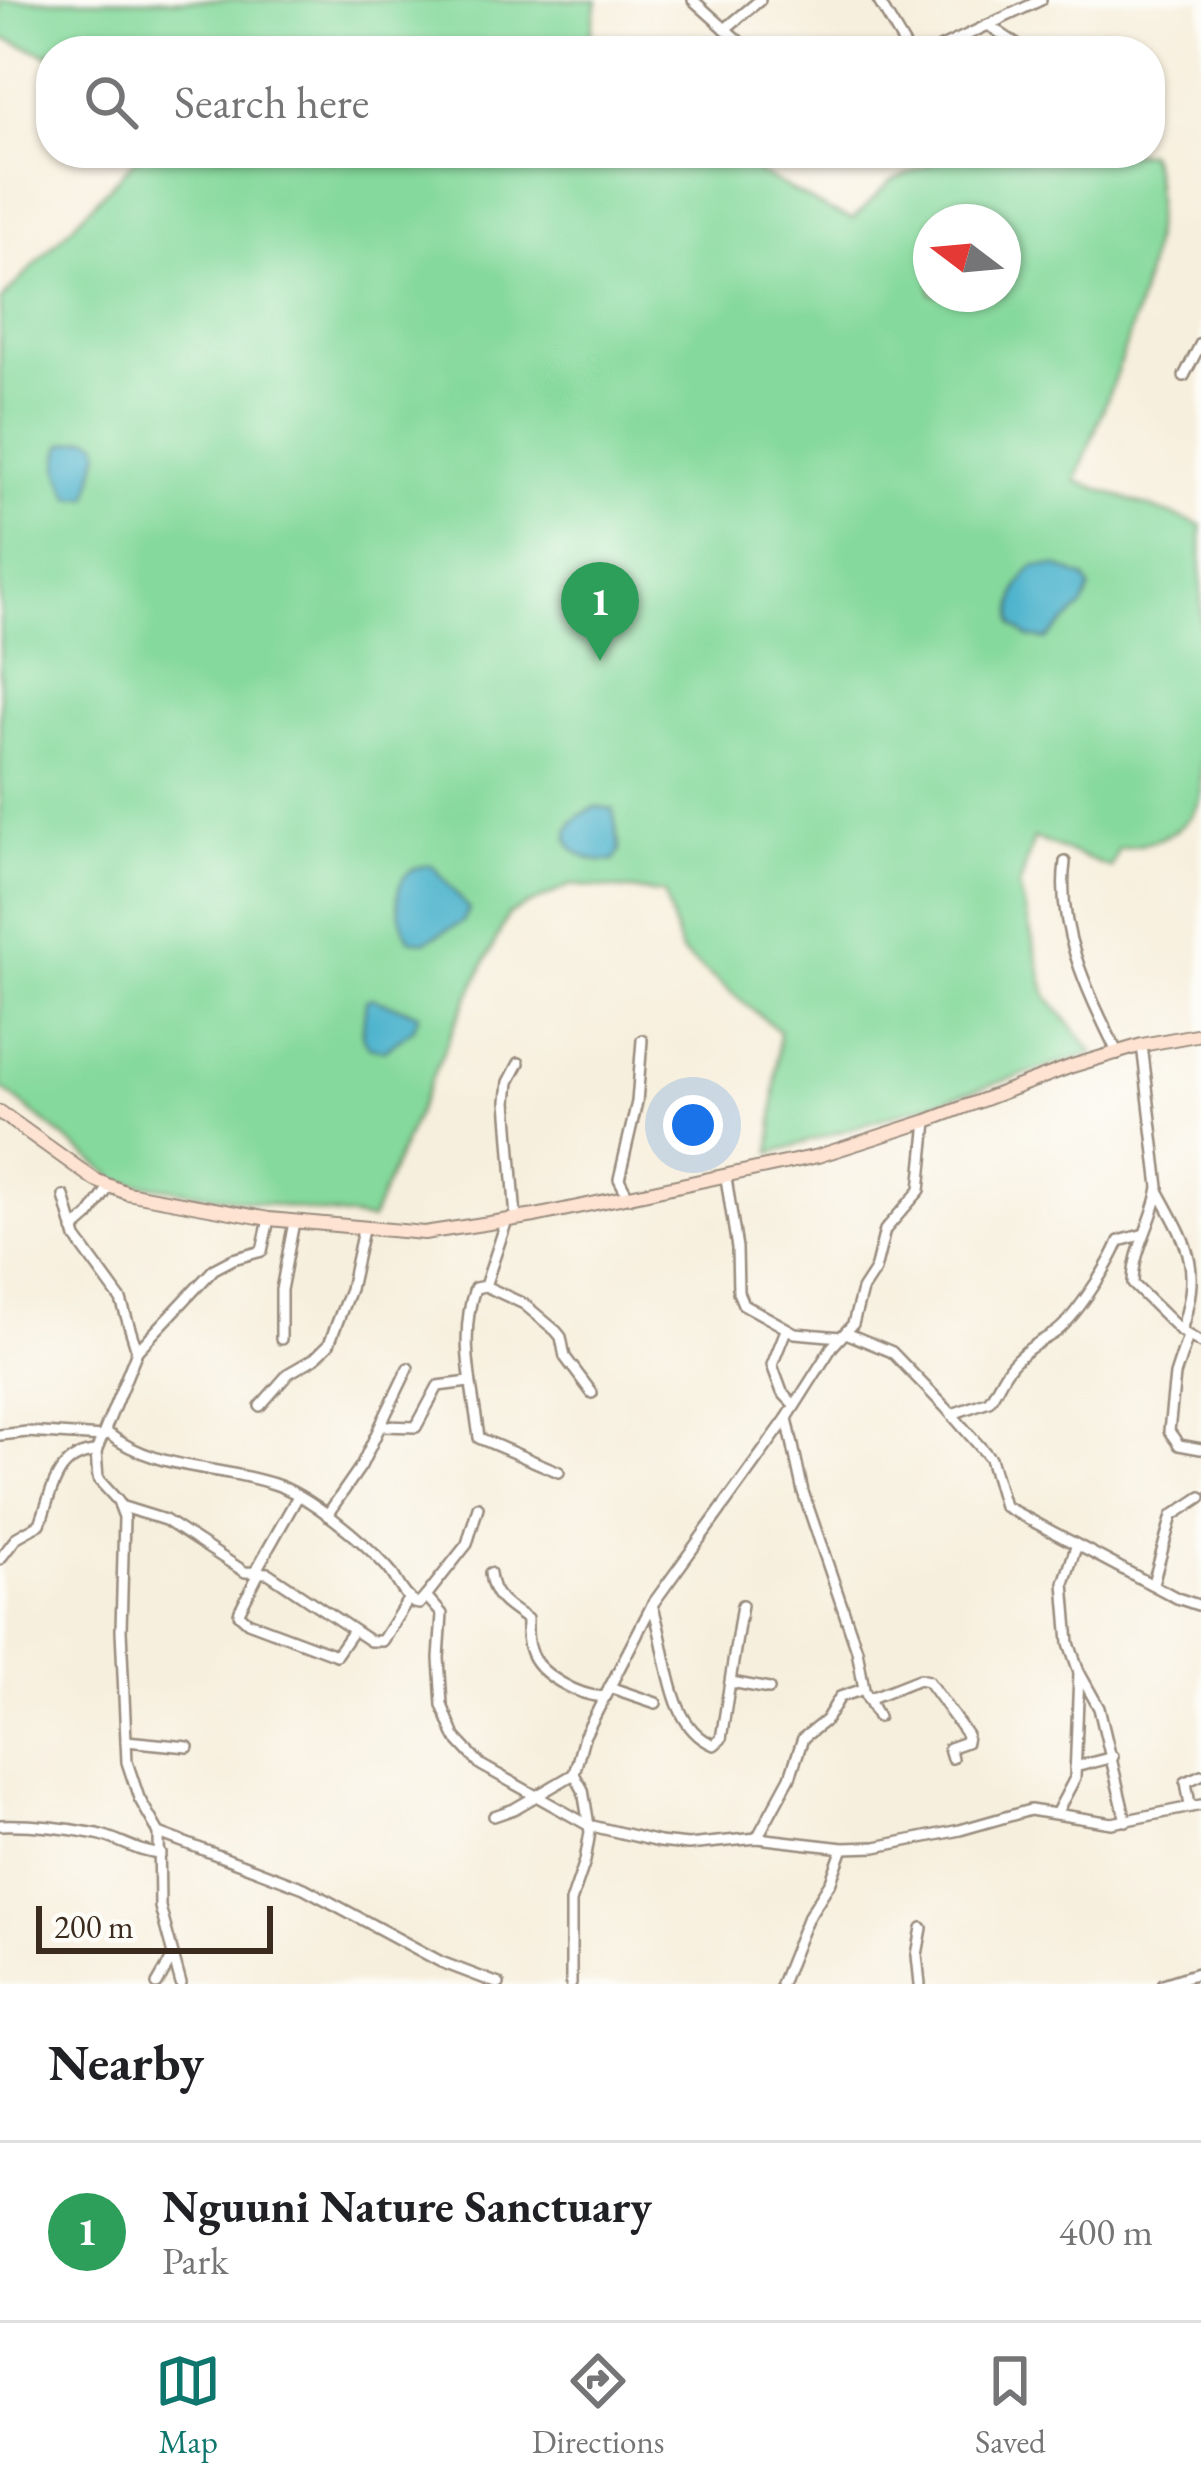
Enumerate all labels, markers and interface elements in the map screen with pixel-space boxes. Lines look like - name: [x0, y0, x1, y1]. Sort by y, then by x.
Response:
- search box: [36, 36, 1165, 168]
- icon: search: [78, 69, 144, 135]
- text: Search here: [174, 73, 369, 131]
- north arrow: [913, 204, 1021, 312]
- pin: 1: [561, 562, 639, 661]
- your location: [663, 1095, 723, 1155]
- scale bar: [36, 1900, 273, 1953]
- text: 200 m: [54, 1905, 134, 1948]
- text: Nearby: [48, 2029, 204, 2095]
- text: Nguuni Nature Sanctuary: [162, 2177, 652, 2235]
- text: 1: [77, 2206, 97, 2257]
- text: 400 m: [1059, 2206, 1153, 2257]
- text: Park: [162, 2235, 228, 2286]
- tab: Map: [155, 2348, 221, 2463]
- tab: Directions: [532, 2348, 665, 2463]
- tab: Saved: [975, 2348, 1046, 2463]

